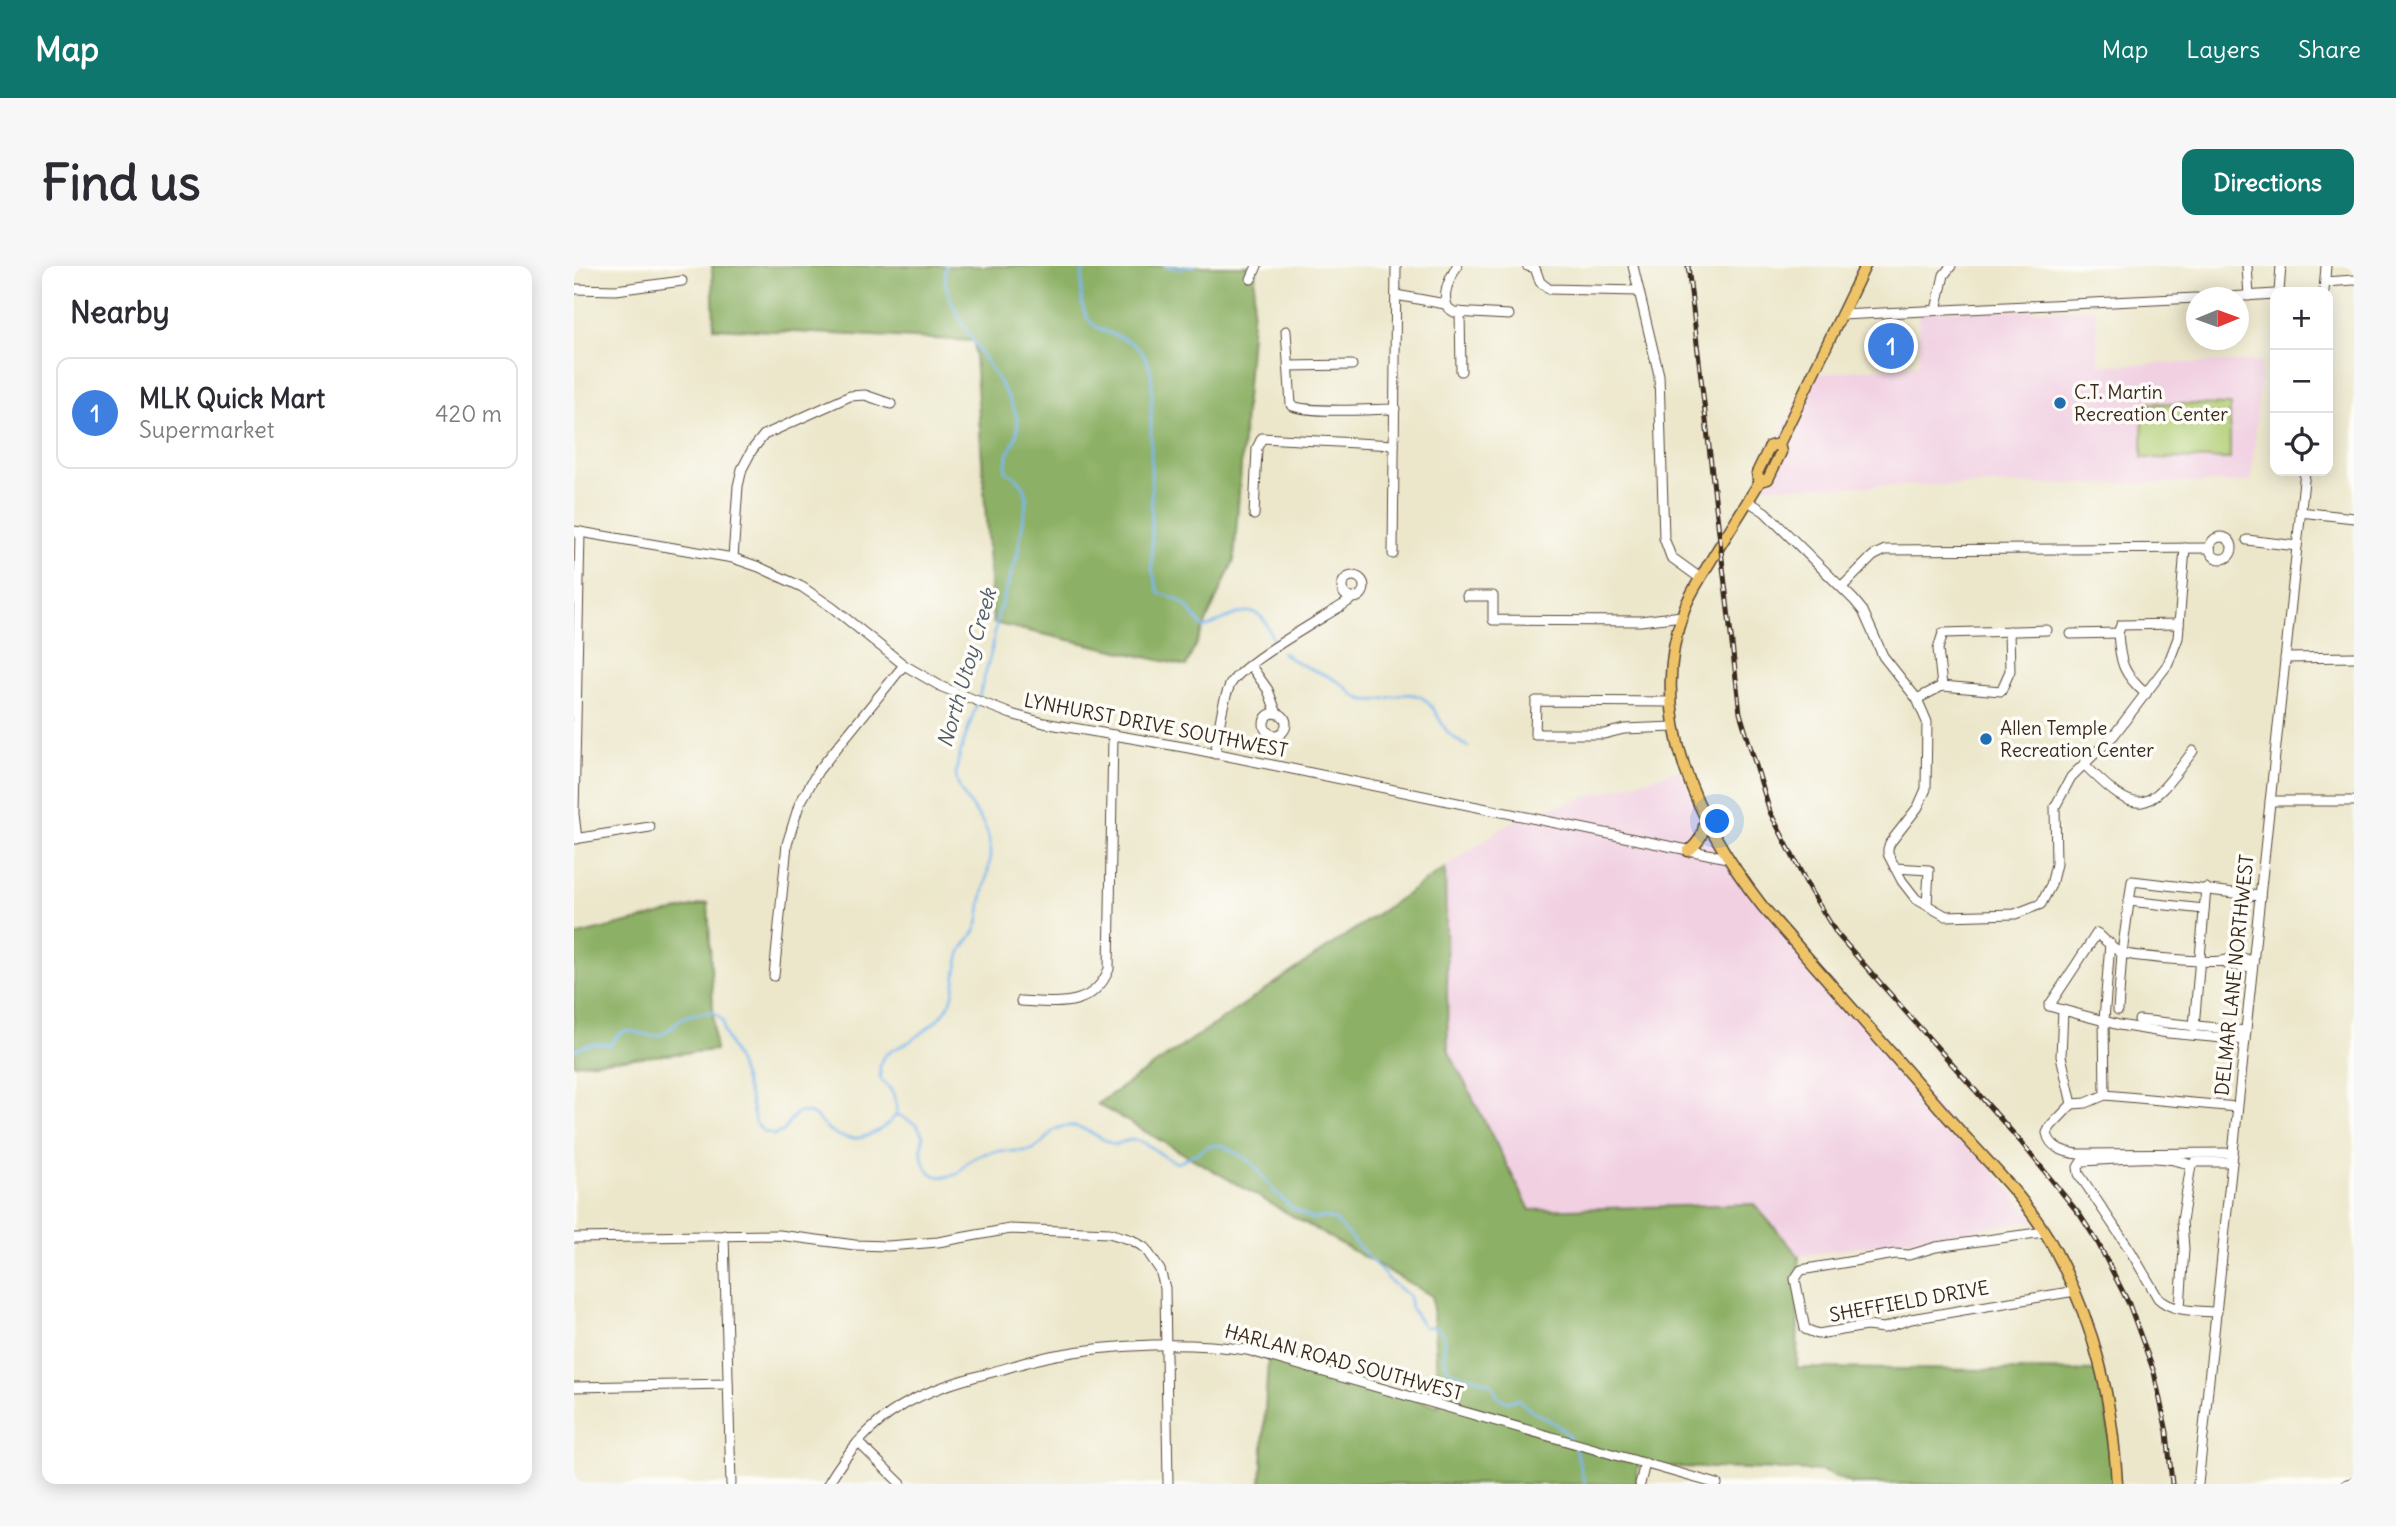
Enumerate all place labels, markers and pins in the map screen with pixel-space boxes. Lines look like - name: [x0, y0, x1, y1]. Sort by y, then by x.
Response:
- pin: 1: [1868, 320, 1914, 372]
- place label: C.T. Martin Recreation Center: [2074, 380, 2228, 426]
- marker: C.T. Martin Recreation Center: [2052, 395, 2068, 411]
- place label: Allen Temple Recreation Center: [2000, 716, 2154, 762]
- marker: Allen Temple Recreation Center: [1978, 731, 1994, 747]

